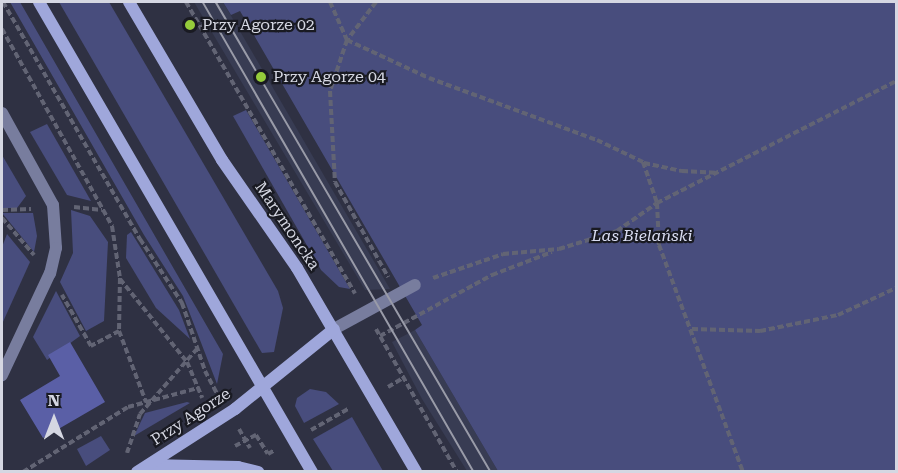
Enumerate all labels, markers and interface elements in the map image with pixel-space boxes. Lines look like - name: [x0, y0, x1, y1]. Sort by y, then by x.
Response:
- place label: Przy Agorze 02: [202, 15, 315, 35]
- marker: Przy Agorze 02: [183, 18, 197, 32]
- place label: Przy Agorze 04: [273, 67, 386, 87]
- marker: Przy Agorze 04: [254, 70, 268, 84]
- street label: Marymoncka: [251, 178, 323, 274]
- park label: Las Bielański: [592, 226, 692, 246]
- street label: Przy Agorze: [148, 384, 234, 450]
- north arrow: [24, 389, 84, 449]
- text: N: [48, 391, 60, 410]

